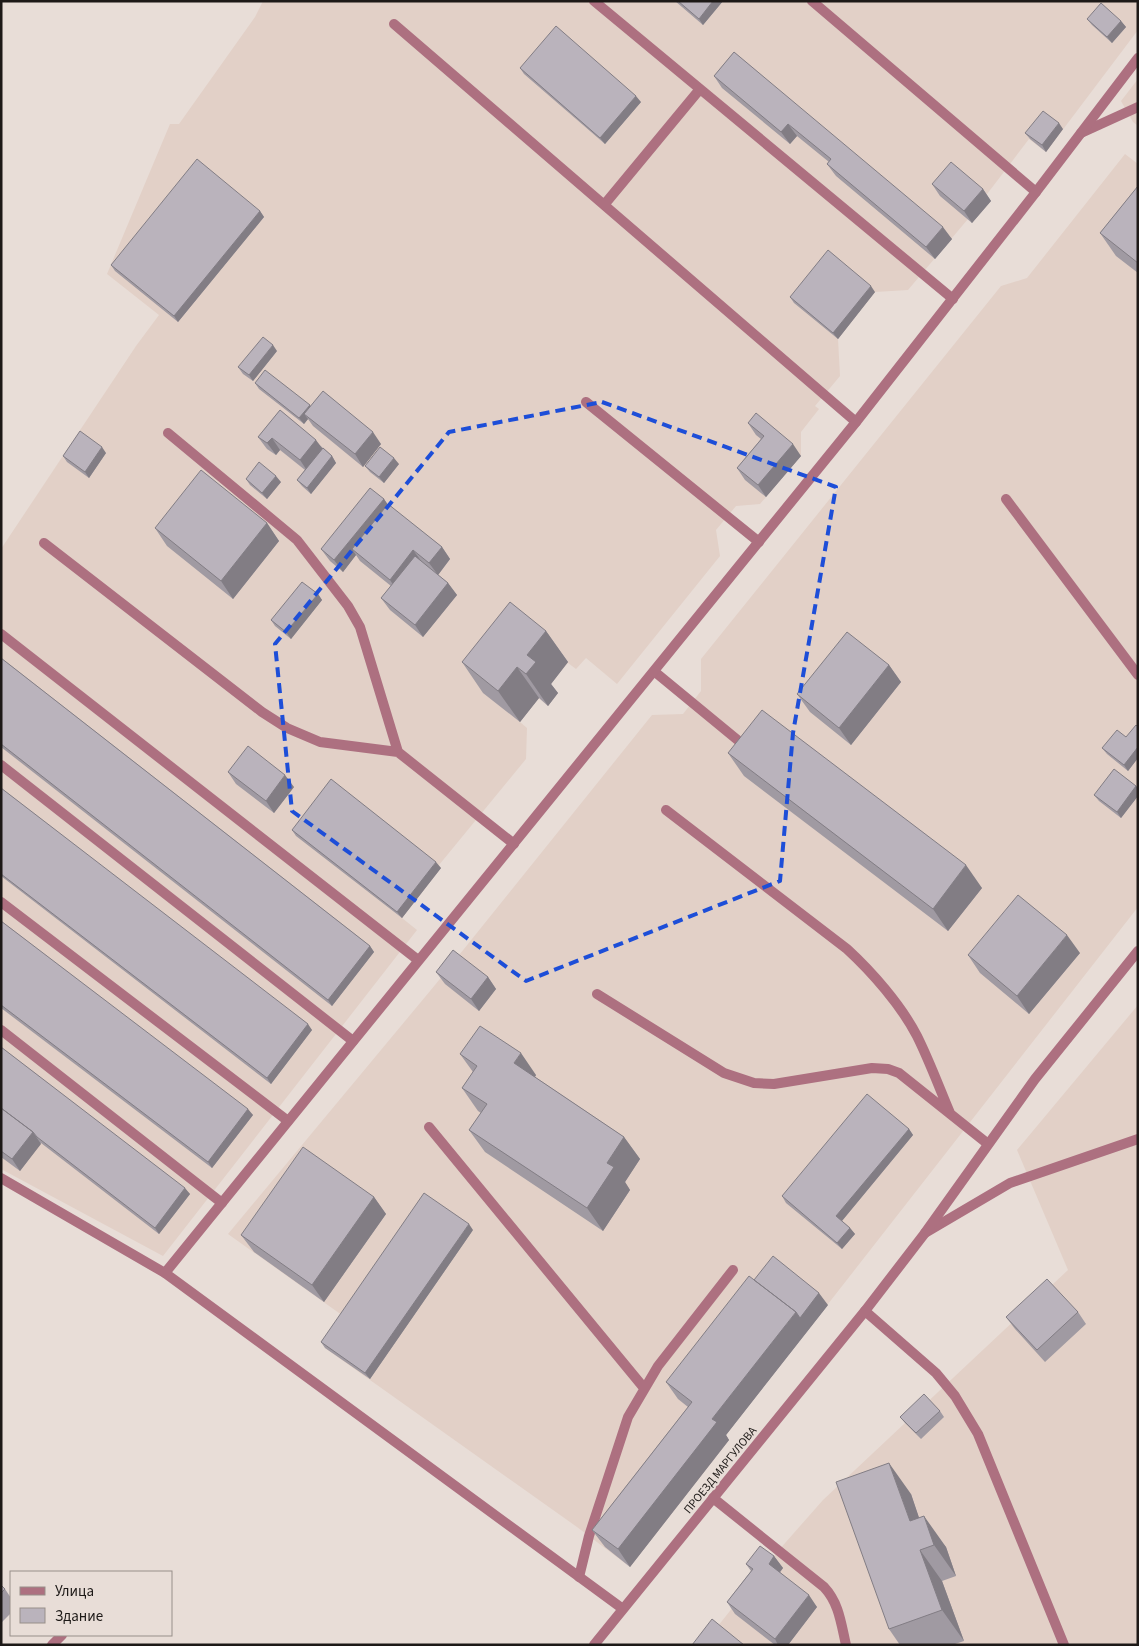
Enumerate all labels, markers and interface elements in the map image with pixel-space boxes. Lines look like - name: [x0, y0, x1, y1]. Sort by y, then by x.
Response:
- street label: ПРОЕЗД МАРГУЛОВА: [680, 1423, 761, 1518]
- legend: [10, 1571, 172, 1636]
- text: Улица: [55, 1581, 94, 1602]
- text: Здание: [55, 1606, 103, 1627]

